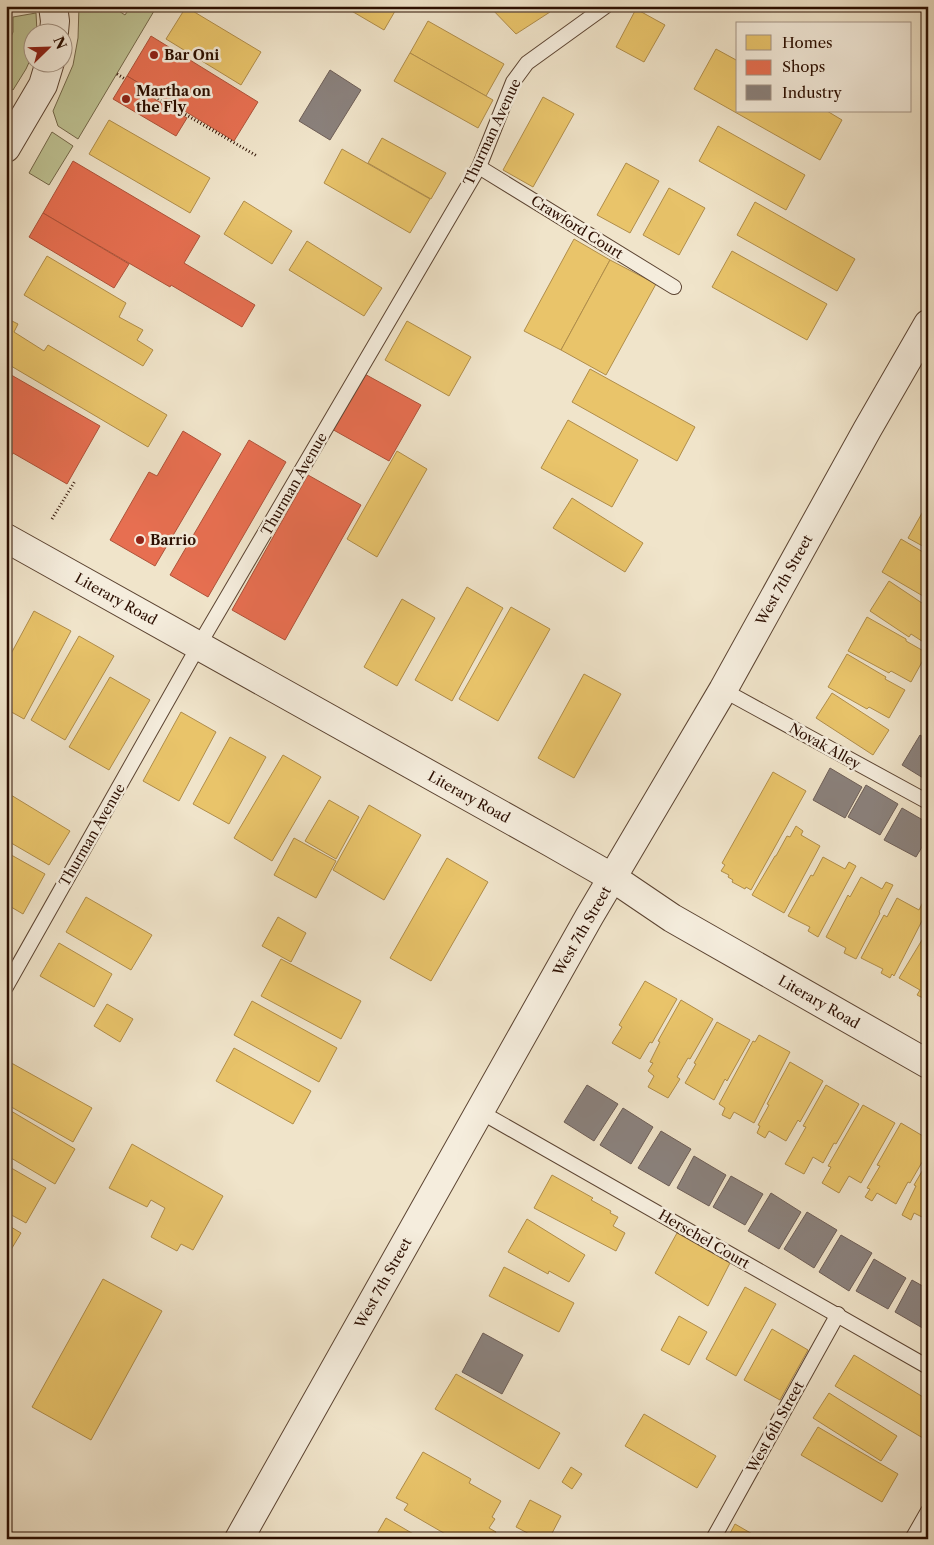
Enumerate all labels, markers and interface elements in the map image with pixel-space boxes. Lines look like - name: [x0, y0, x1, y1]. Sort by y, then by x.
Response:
- north arrow: [22, 22, 72, 72]
- legend: [736, 22, 912, 112]
- text: Homes: [782, 33, 833, 52]
- text: N: [49, 34, 71, 52]
- place label: Bar Oni: [164, 46, 219, 64]
- marker: Bar Oni: [148, 49, 160, 61]
- text: Shops: [782, 57, 825, 76]
- street label: Thurman Avenue: [459, 76, 525, 188]
- place label: Martha on the Fly: [136, 82, 211, 116]
- text: Industry: [782, 83, 842, 102]
- marker: Martha on the Fly: [120, 93, 132, 105]
- street label: Crawford Court: [528, 191, 627, 263]
- street label: Thurman Avenue: [257, 429, 331, 539]
- place label: Barrio: [150, 531, 196, 549]
- street label: West 7th Street: [751, 532, 816, 629]
- marker: Barrio: [134, 534, 146, 546]
- street label: Literary Road: [72, 569, 161, 629]
- street label: Novak Alley: [786, 719, 864, 773]
- street label: Literary Road: [425, 767, 514, 827]
- street label: Thurman Avenue: [55, 780, 129, 890]
- street label: West 7th Street: [549, 883, 615, 980]
- street label: Literary Road: [775, 971, 863, 1033]
- street label: Herschel Court: [655, 1206, 753, 1272]
- street label: West 7th Street: [350, 1235, 415, 1332]
- street label: West 6th Street: [742, 1378, 808, 1477]

